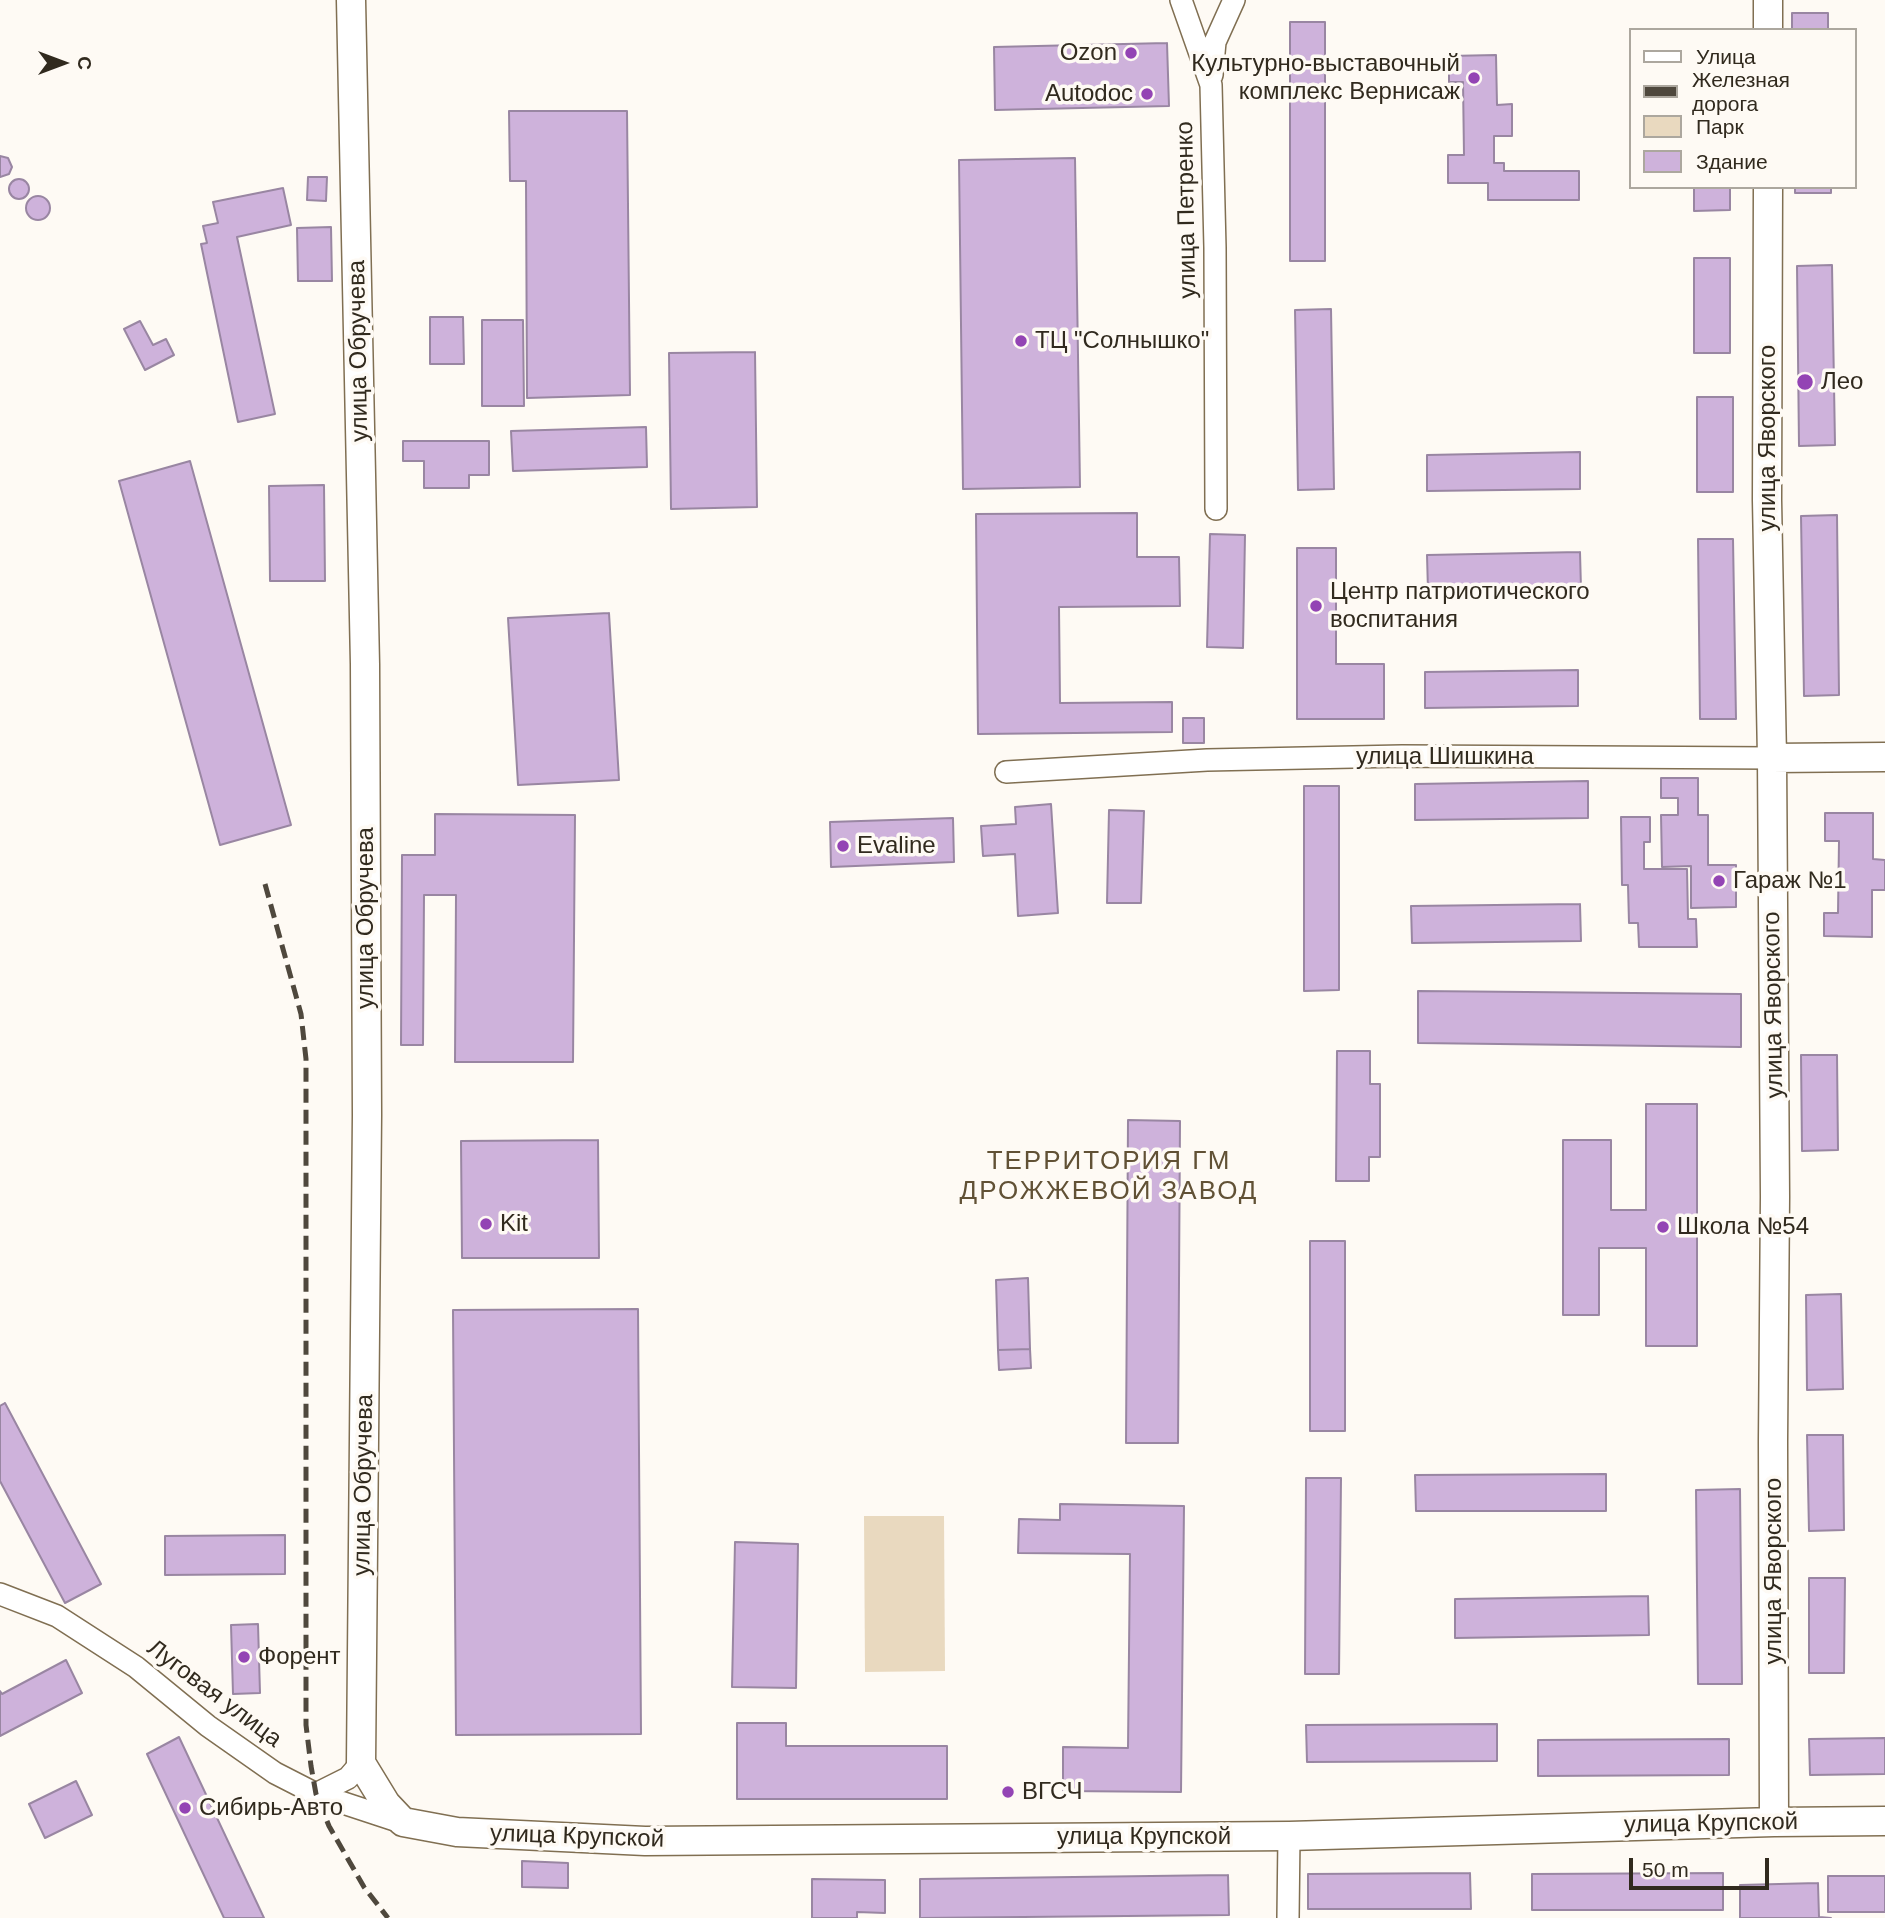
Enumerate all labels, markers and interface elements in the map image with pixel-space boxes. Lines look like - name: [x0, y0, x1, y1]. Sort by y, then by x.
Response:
- north arrow: [28, 28, 98, 98]
- legend: [1630, 28, 1857, 189]
- place label: Ozon: [1060, 39, 1117, 67]
- marker: Ozon: [1123, 45, 1139, 61]
- text: Улица: [1696, 45, 1756, 68]
- place label: Культурно-выставочный комплекс Вернисаж: [1191, 50, 1460, 106]
- text: С: [74, 56, 95, 70]
- text: Железная дорога: [1692, 68, 1790, 115]
- marker: Культурно-выставочный комплекс Вернисаж: [1466, 70, 1482, 86]
- place label: Autodoc: [1045, 80, 1133, 108]
- marker: Autodoc: [1139, 86, 1155, 102]
- text: Парк: [1696, 115, 1744, 138]
- street label: улица Петренко: [1171, 121, 1203, 299]
- text: Здание: [1696, 150, 1768, 173]
- street label: улица Обручева: [343, 260, 375, 442]
- place label: ТЦ "Солнышко": [1035, 327, 1209, 355]
- marker: ТЦ "Солнышко": [1013, 333, 1029, 349]
- street label: улица Яворского: [1754, 345, 1782, 531]
- place label: Лео: [1821, 368, 1863, 396]
- marker: Лео: [1795, 372, 1815, 392]
- place label: Центр патриотического воспитания: [1330, 578, 1590, 634]
- marker: Центр патриотического воспитания: [1308, 598, 1324, 614]
- street label: улица Шишкина: [1356, 743, 1534, 771]
- street label: улица Обручева: [352, 827, 380, 1009]
- place label: Evaline: [857, 832, 936, 860]
- marker: Evaline: [835, 838, 851, 854]
- place label: Гараж №1: [1733, 867, 1847, 895]
- marker: Гараж №1: [1711, 873, 1727, 889]
- street label: улица Яворского: [1758, 911, 1790, 1099]
- district label: ТЕРРИТОРИЯ ГМ ДРОЖЖЕВОЙ ЗАВОД: [961, 1146, 1257, 1208]
- place label: Kit: [500, 1210, 528, 1238]
- place label: Школа №54: [1677, 1213, 1809, 1241]
- marker: Kit: [478, 1216, 494, 1232]
- marker: Школа №54: [1655, 1219, 1671, 1235]
- street label: улица Обручева: [348, 1394, 380, 1576]
- street label: улица Яворского: [1760, 1478, 1788, 1664]
- street label: Луговая улица: [141, 1634, 287, 1754]
- place label: Форент: [258, 1643, 341, 1671]
- marker: Форент: [236, 1649, 252, 1665]
- place label: ВГСЧ: [1022, 1778, 1082, 1806]
- marker: ВГСЧ: [1000, 1784, 1016, 1800]
- place label: Сибирь-Авто: [199, 1794, 343, 1822]
- marker: Сибирь-Авто: [177, 1800, 193, 1816]
- street label: улица Крупской: [1624, 1808, 1798, 1840]
- street label: улица Крупской: [489, 1820, 665, 1854]
- street label: улица Крупской: [1057, 1823, 1231, 1851]
- scale bar: [1633, 1844, 1773, 1888]
- text: 50 m: [1642, 1858, 1689, 1881]

